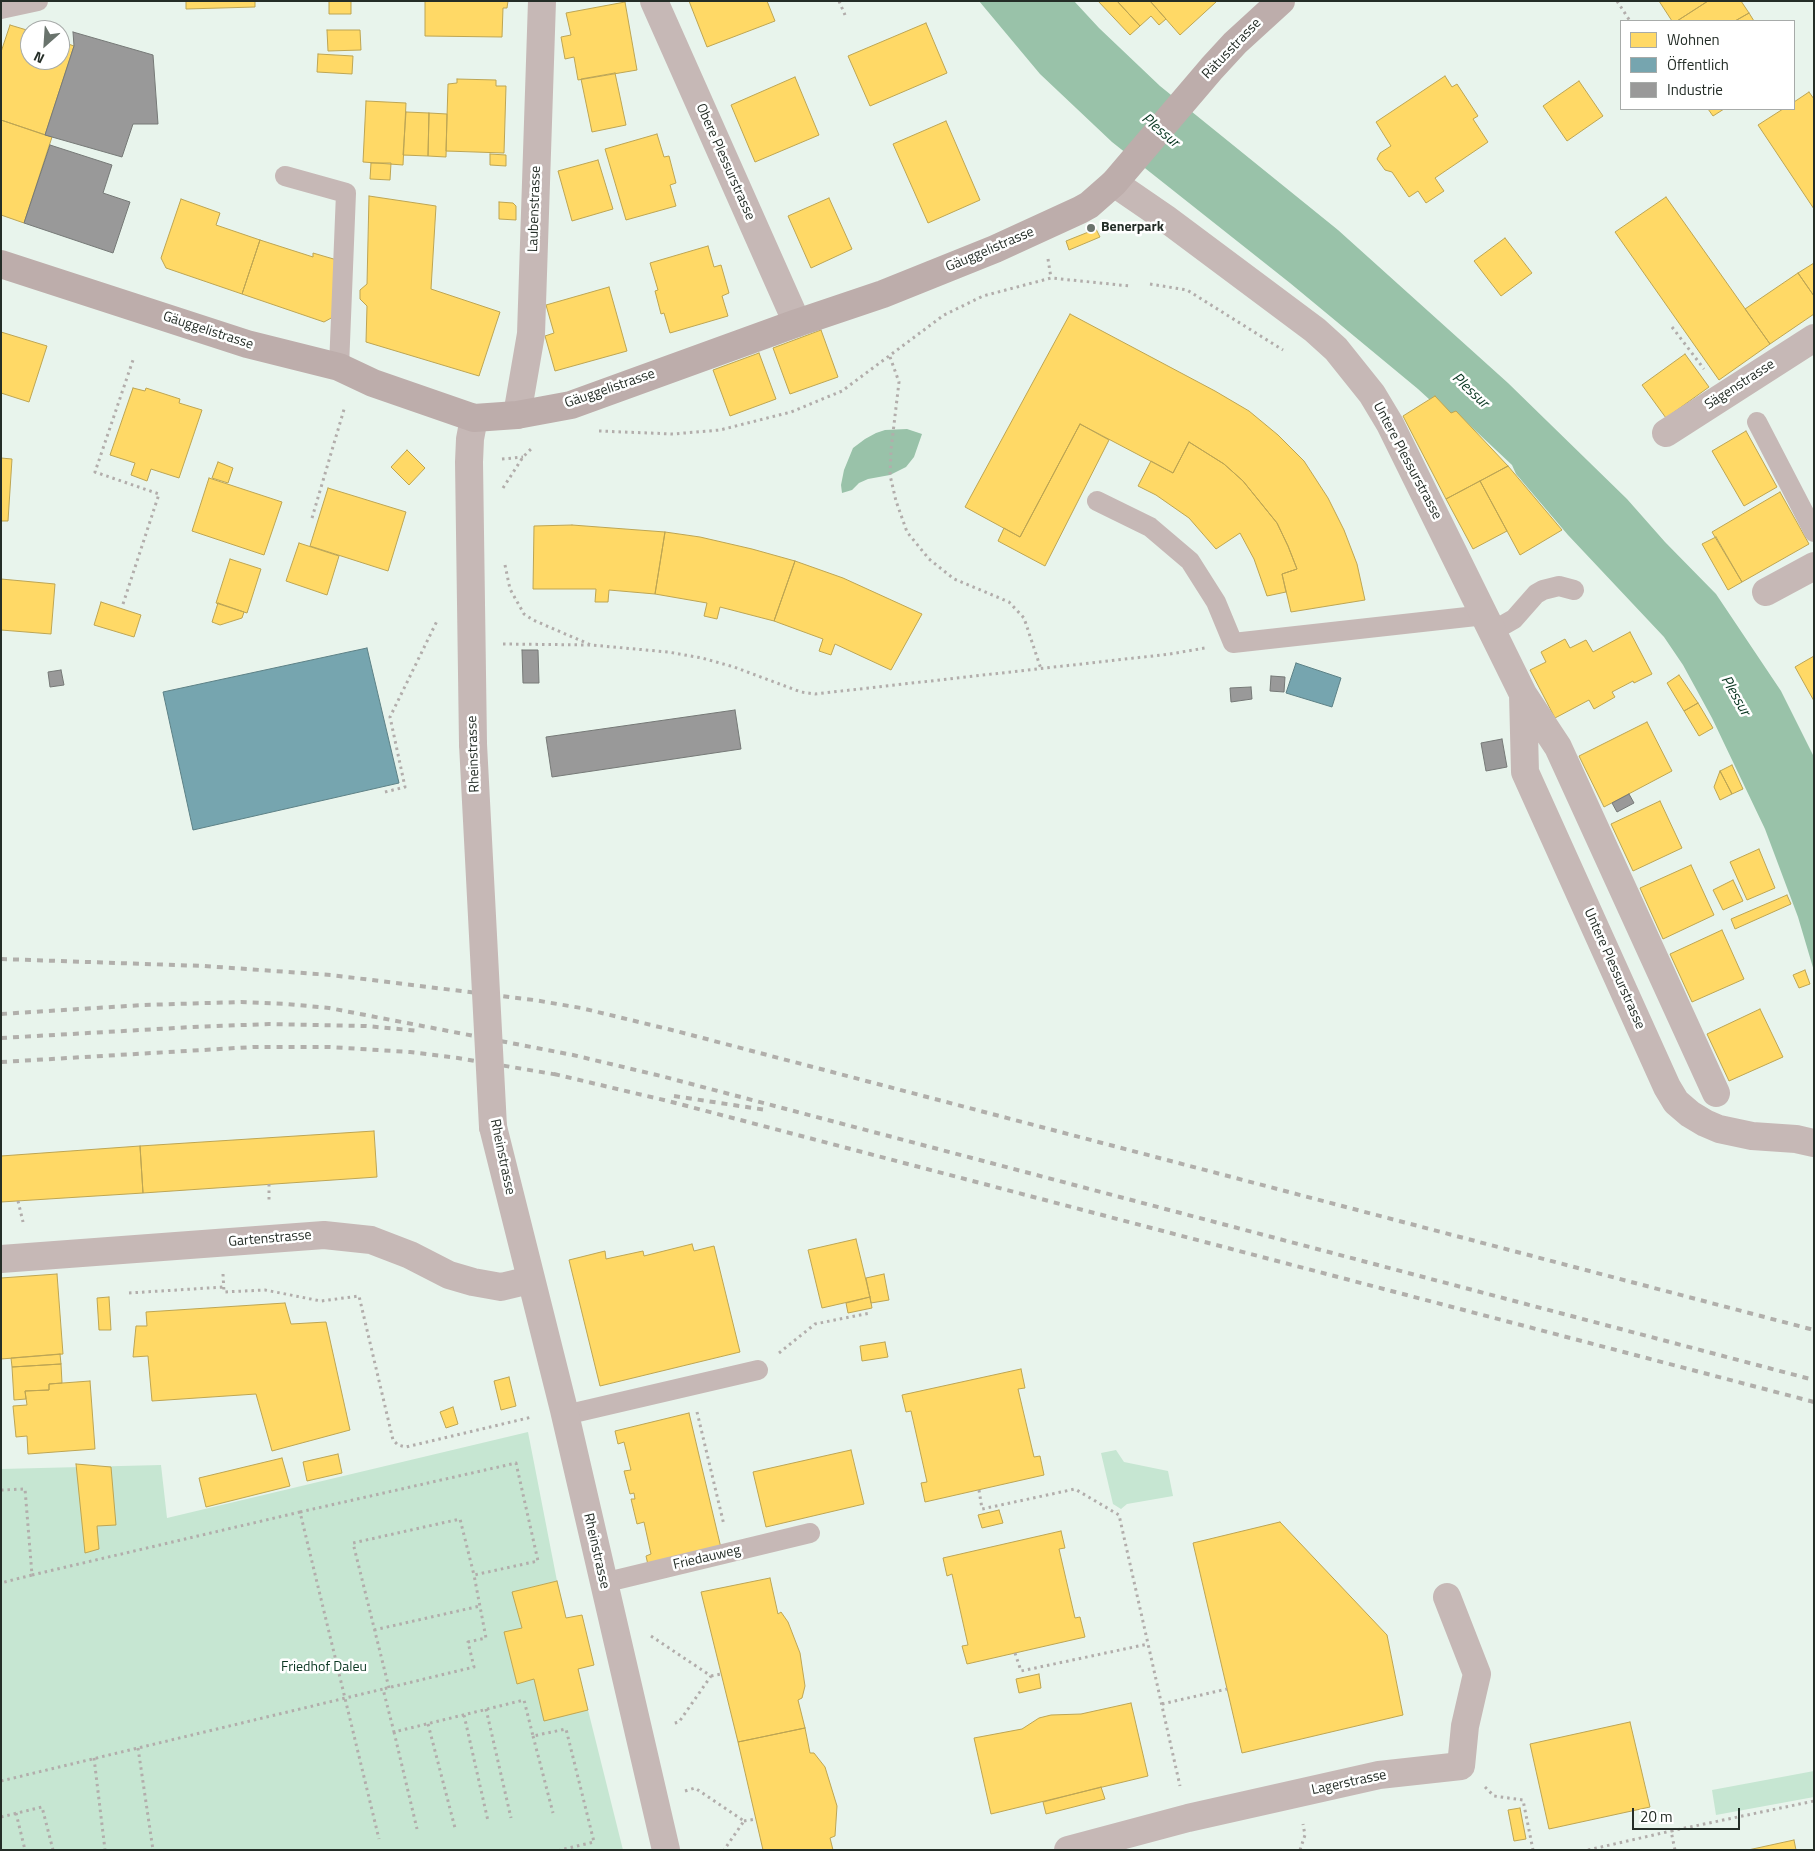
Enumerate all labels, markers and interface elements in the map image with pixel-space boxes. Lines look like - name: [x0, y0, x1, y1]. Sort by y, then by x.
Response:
- street label: Rätusstrasse: [1199, 15, 1265, 83]
- north arrow: [20, 20, 70, 70]
- legend: [1620, 20, 1795, 110]
- text: Wohnen: [1667, 28, 1720, 51]
- text: N: [30, 46, 48, 70]
- text: Öffentlich: [1667, 53, 1729, 76]
- text: Industrie: [1667, 78, 1723, 101]
- street label: Obere Plessurstrasse: [692, 101, 758, 223]
- water label: Plessur: [1138, 110, 1182, 152]
- street label: Laubenstrasse: [525, 165, 545, 253]
- place label: Benerpark: [1101, 220, 1164, 236]
- marker: Benerpark: [1085, 222, 1097, 234]
- street label: Gäuggelistrasse: [943, 224, 1037, 276]
- street label: Gäuggelistrasse: [161, 308, 255, 354]
- street label: Sägenstrasse: [1702, 356, 1778, 414]
- street label: Gäuggelistrasse: [563, 366, 657, 412]
- water label: Plessur: [1448, 370, 1492, 412]
- street label: Untere Plessurstrasse: [1369, 399, 1445, 523]
- water label: Plessur: [1716, 673, 1754, 719]
- street label: Rheinstrasse: [464, 715, 484, 793]
- street label: Untere Plessurstrasse: [1580, 906, 1648, 1032]
- street label: Rheinstrasse: [486, 1118, 518, 1196]
- street label: Gartenstrasse: [228, 1227, 312, 1251]
- street label: Rheinstrasse: [579, 1512, 613, 1590]
- street label: Friedauweg: [672, 1542, 742, 1574]
- park label: Friedhof Daleu: [281, 1660, 367, 1676]
- street label: Lagerstrasse: [1310, 1767, 1388, 1799]
- scale bar: [1635, 1798, 1742, 1830]
- text: 20 m: [1640, 1805, 1673, 1828]

